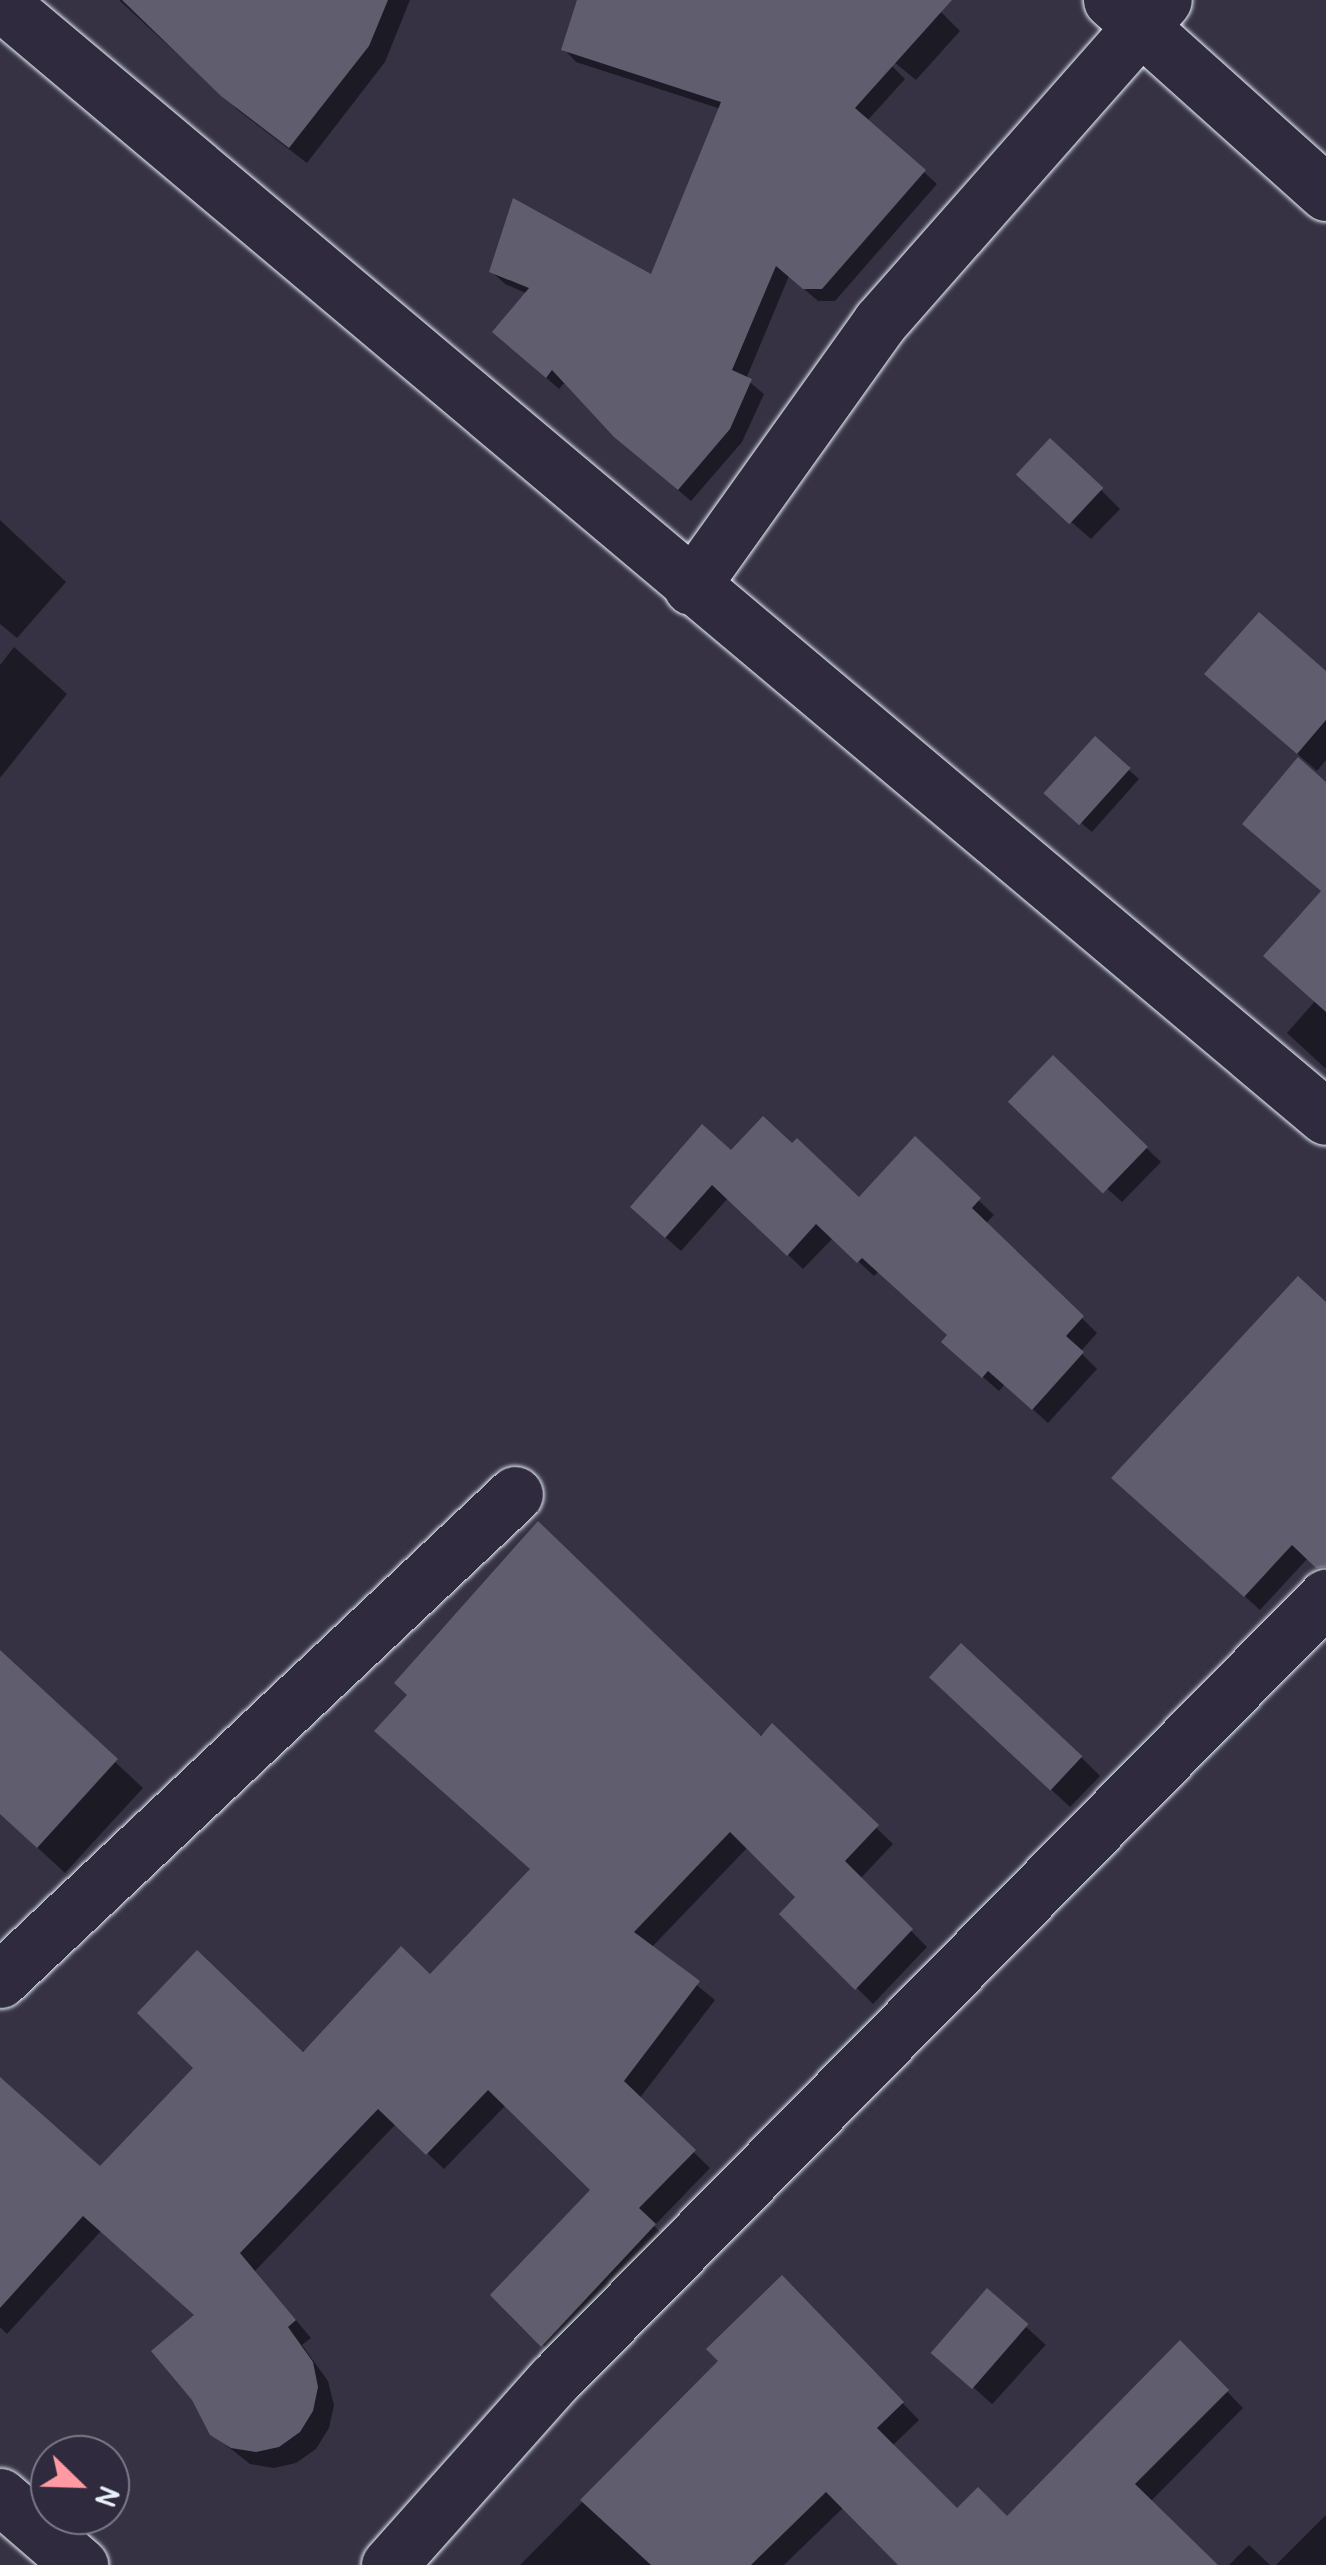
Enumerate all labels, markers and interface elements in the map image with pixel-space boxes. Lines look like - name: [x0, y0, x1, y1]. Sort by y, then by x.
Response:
- north arrow: [30, 2435, 130, 2535]
- text: N: [86, 2481, 126, 2512]

